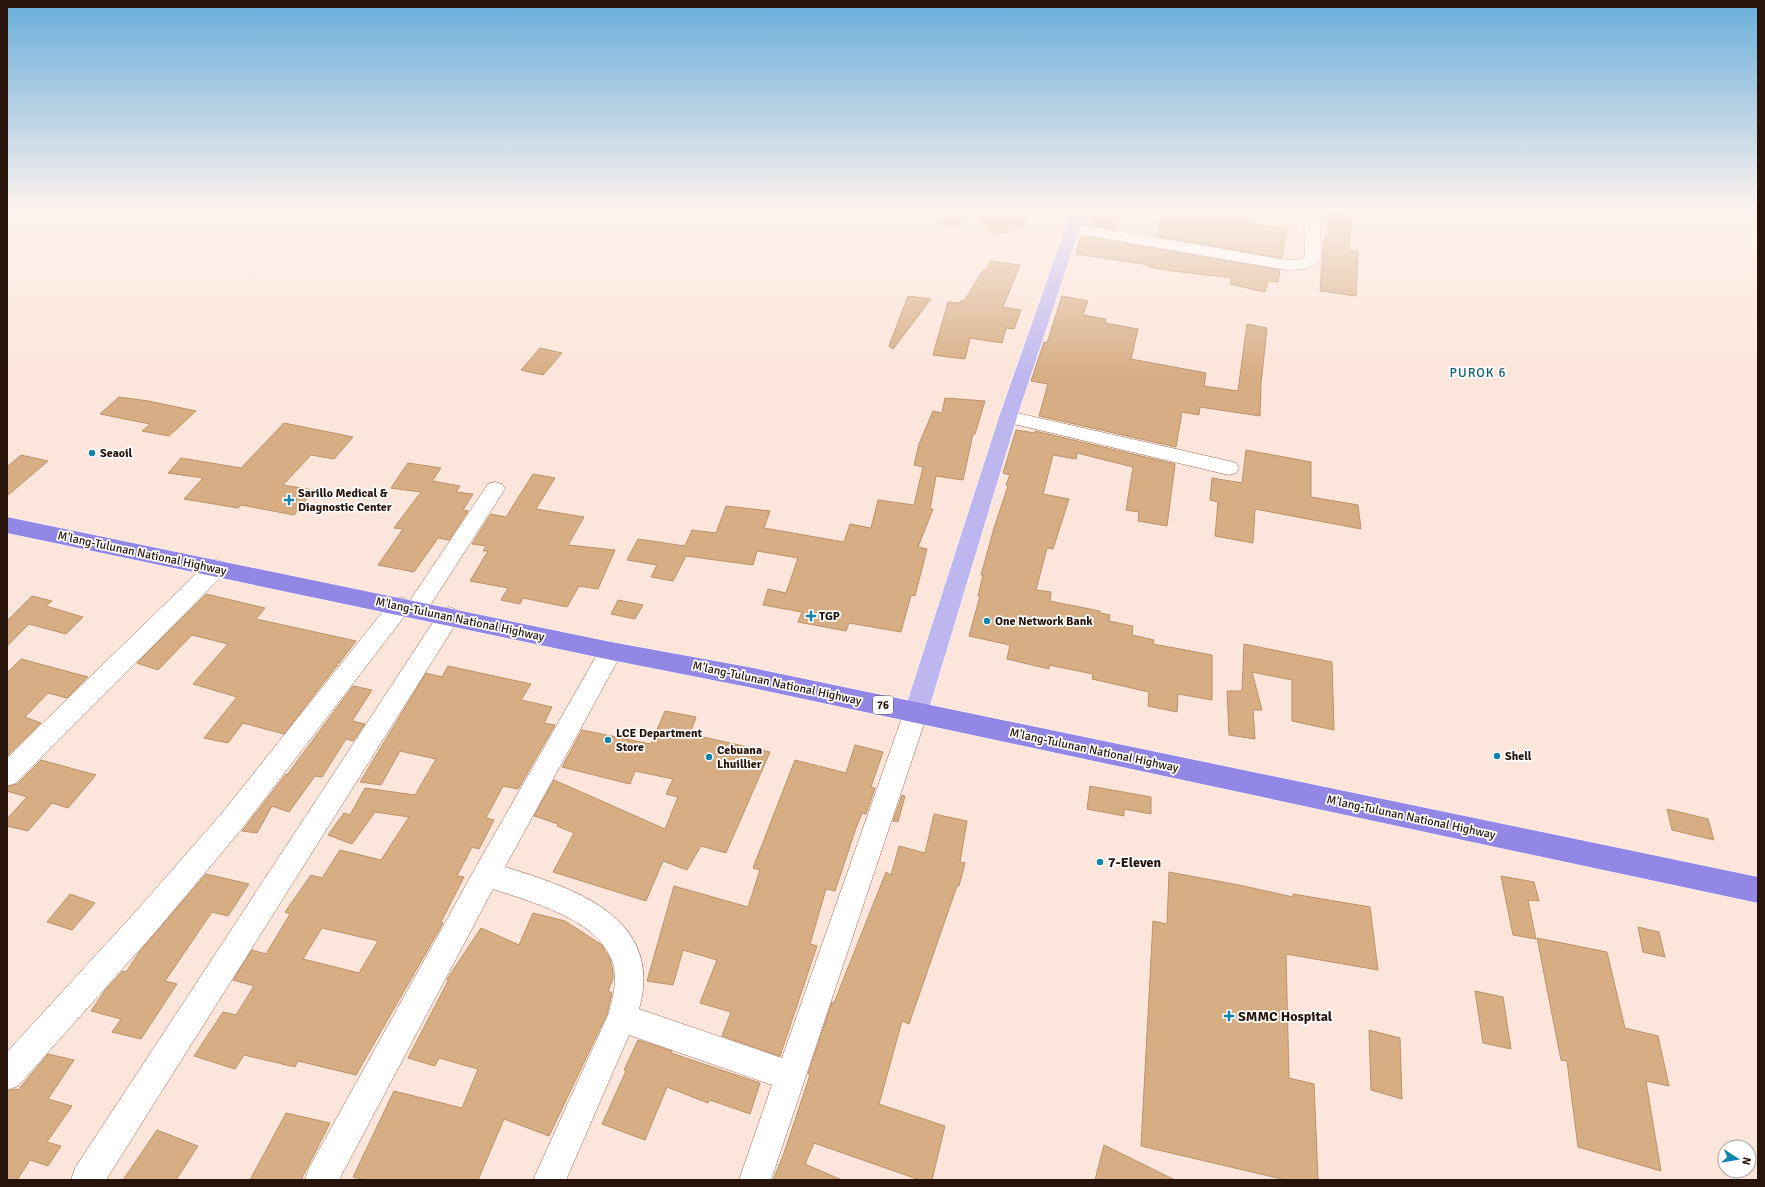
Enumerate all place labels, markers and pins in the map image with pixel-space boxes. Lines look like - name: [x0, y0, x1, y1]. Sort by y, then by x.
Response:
- place label: Seaoil: [100, 446, 133, 461]
- marker: Seaoil: [87, 448, 97, 458]
- place label: Sarillo Medical & Diagnostic Center: [298, 486, 392, 515]
- marker: Sarillo Medical & Diagnostic Center: [283, 494, 295, 506]
- place label: TGP: [819, 609, 840, 624]
- marker: TGP: [806, 611, 816, 621]
- place label: One Network Bank: [995, 614, 1093, 629]
- marker: One Network Bank: [982, 616, 992, 626]
- place label: LCE Department Store: [616, 726, 702, 755]
- marker: LCE Department Store: [603, 735, 613, 745]
- place label: Cebuana Lhuillier: [717, 743, 762, 772]
- place label: Shell: [1505, 749, 1532, 764]
- marker: Shell: [1492, 751, 1502, 761]
- marker: Cebuana Lhuillier: [704, 752, 714, 762]
- place label: 7-Eleven: [1108, 854, 1161, 871]
- marker: 7-Eleven: [1095, 857, 1105, 867]
- place label: SMMC Hospital: [1238, 1008, 1333, 1025]
- marker: SMMC Hospital: [1223, 1010, 1235, 1022]

